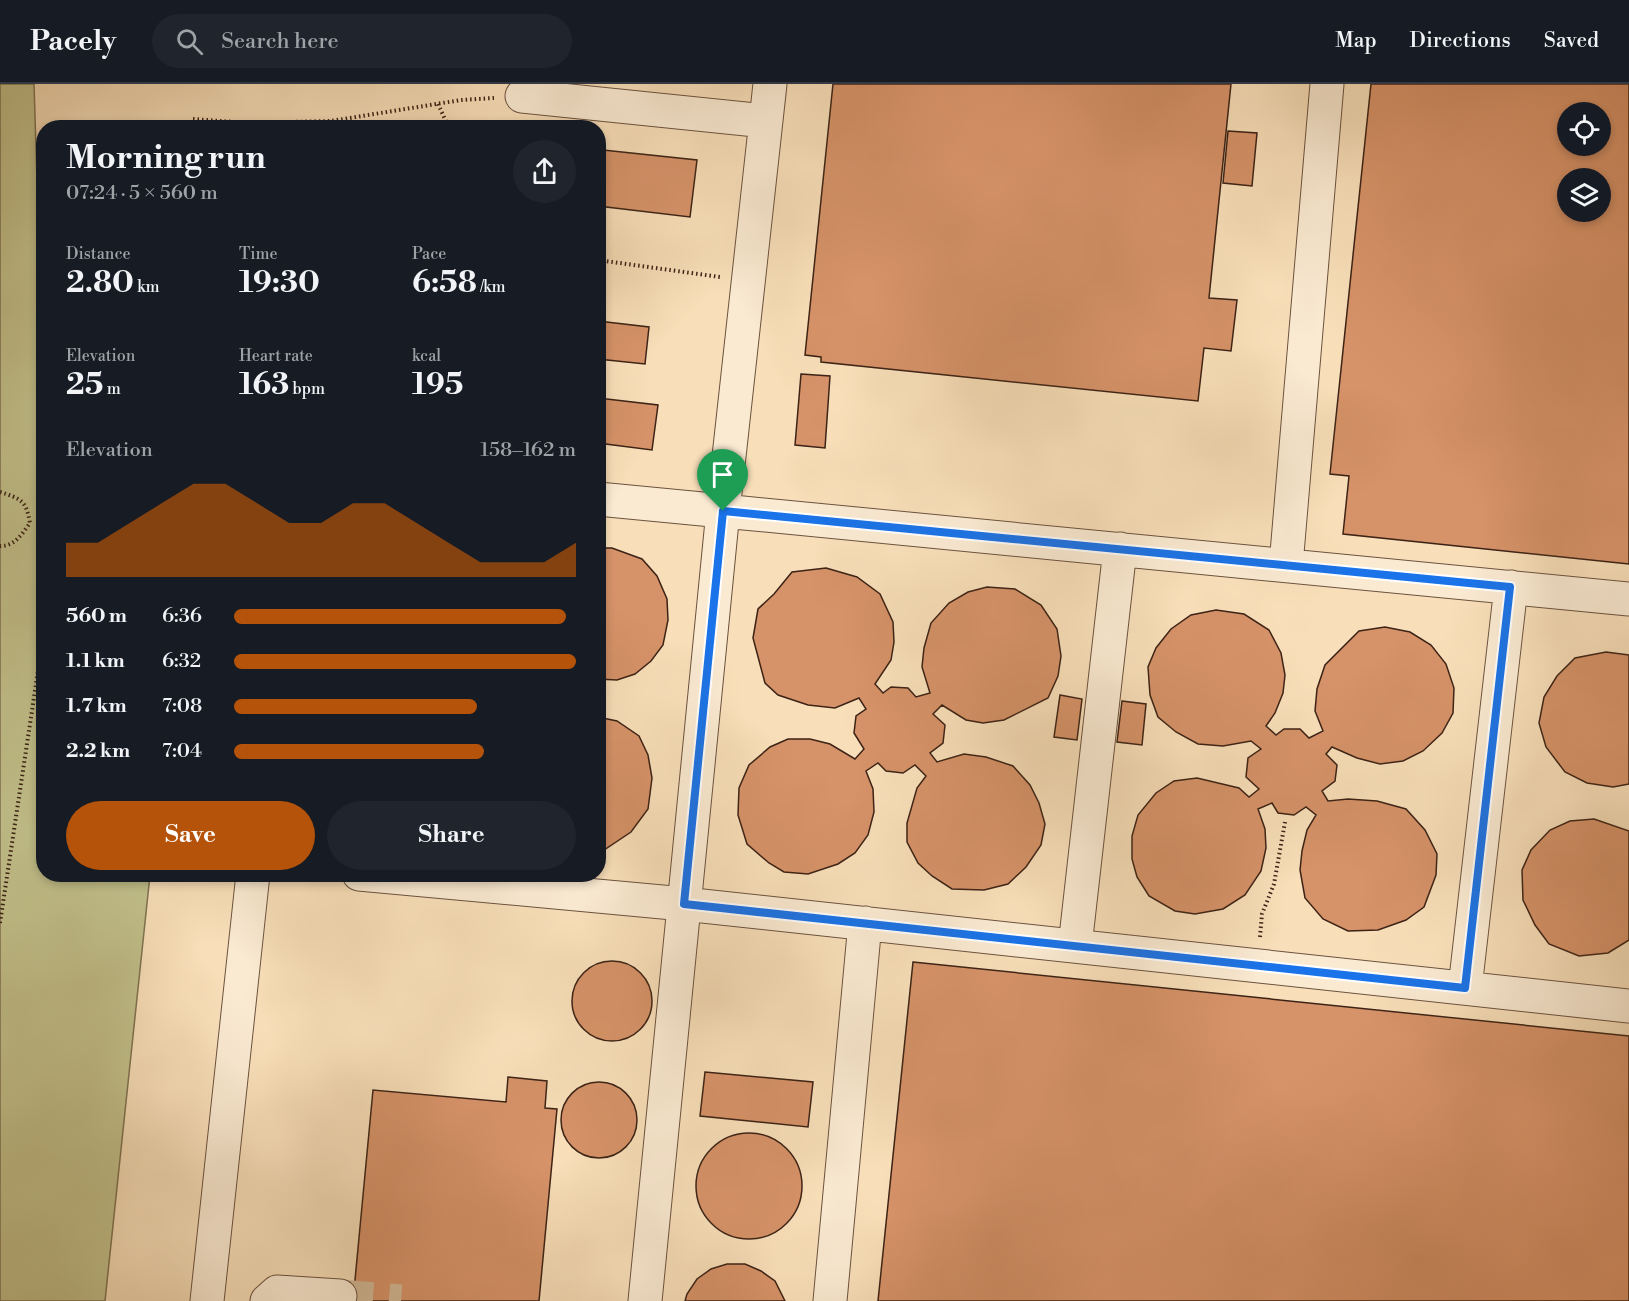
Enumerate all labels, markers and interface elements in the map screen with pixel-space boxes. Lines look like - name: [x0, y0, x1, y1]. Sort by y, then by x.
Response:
- search box: [152, 14, 572, 68]
- text: Pacely: [30, 24, 116, 59]
- icon: search: [173, 25, 206, 58]
- text: Search here: [221, 28, 339, 55]
- text: Map: [1335, 28, 1377, 54]
- text: Directions: [1410, 28, 1511, 54]
- text: Saved: [1544, 28, 1599, 54]
- map controls: [1557, 102, 1611, 222]
- button: locate: [1557, 102, 1611, 156]
- text: Morning run: [66, 138, 266, 179]
- button: share: [513, 140, 576, 203]
- button: layers: [1557, 168, 1611, 222]
- text: 07:24 · 5 × 560 m: [66, 181, 218, 206]
- text: Distance: [66, 244, 131, 264]
- text: Time: [239, 244, 278, 264]
- text: Pace: [412, 244, 446, 264]
- text: 2.80: [66, 264, 134, 302]
- text: 19:30: [239, 264, 320, 302]
- text: 6:58: [412, 264, 477, 302]
- text: km: [134, 277, 160, 297]
- text: /km: [477, 277, 506, 297]
- text: Elevation: [66, 346, 135, 366]
- text: Heart rate: [239, 346, 313, 366]
- text: kcal: [412, 346, 441, 366]
- text: 25: [66, 366, 103, 404]
- text: 163: [239, 366, 289, 404]
- text: 195: [412, 366, 463, 404]
- text: m: [103, 379, 121, 399]
- text: bpm: [289, 379, 325, 399]
- text: Elevation: [66, 438, 153, 463]
- text: 158–162 m: [480, 438, 576, 463]
- pin: [697, 449, 748, 511]
- icon: arrive: [706, 458, 739, 491]
- text: 560 m: [66, 604, 127, 629]
- text: 6:36: [162, 604, 202, 629]
- text: 1.1 km: [66, 649, 125, 674]
- text: 6:32: [162, 649, 201, 674]
- text: 1.7 km: [66, 694, 127, 719]
- text: 7:08: [162, 694, 202, 719]
- text: 2.2 km: [66, 739, 130, 764]
- text: 7:04: [162, 739, 202, 764]
- button: Save: [66, 801, 315, 870]
- button: Share: [327, 801, 576, 870]

